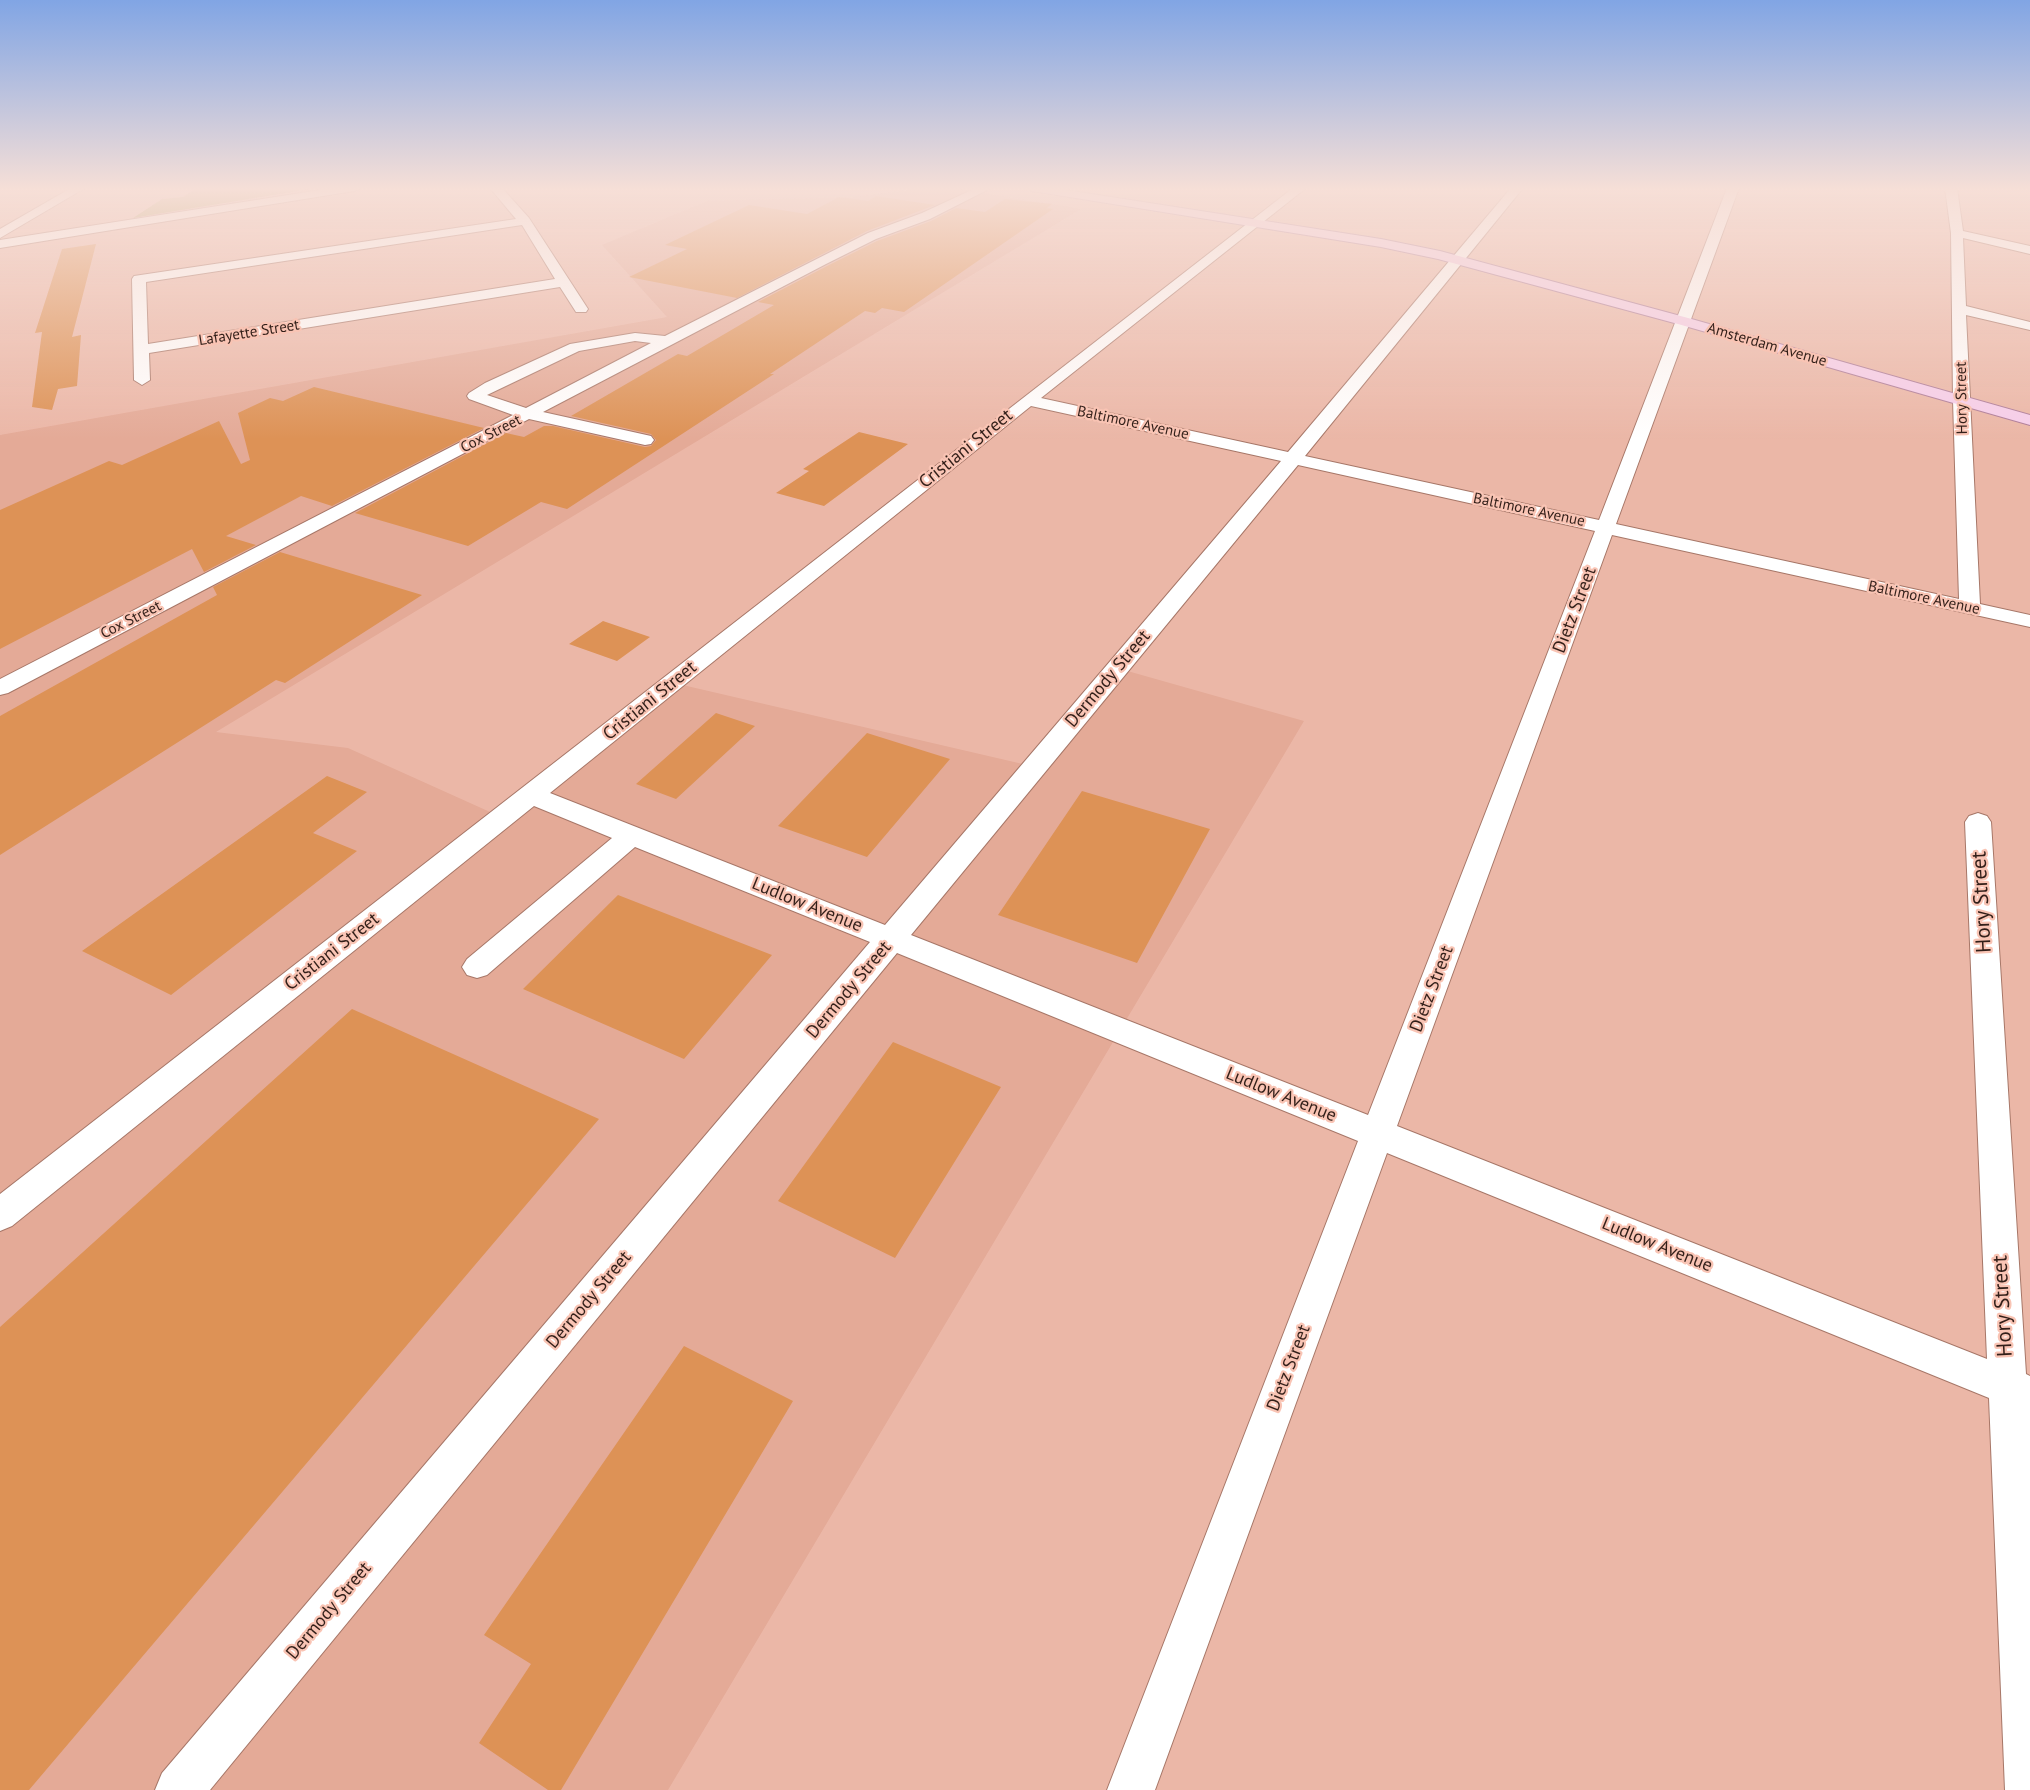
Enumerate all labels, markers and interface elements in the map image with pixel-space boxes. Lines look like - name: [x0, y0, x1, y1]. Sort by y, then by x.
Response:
- street label: Lafayette Street: [197, 316, 301, 350]
- street label: Amsterdam Avenue: [1705, 319, 1829, 371]
- street label: Hory Street: [1952, 362, 1972, 434]
- street label: Baltimore Avenue: [1076, 402, 1190, 444]
- street label: Cristiani Street: [915, 405, 1017, 493]
- street label: Cox Street: [458, 411, 524, 457]
- street label: Baltimore Avenue: [1472, 489, 1586, 531]
- street label: Dietz Street: [1549, 564, 1601, 656]
- street label: Baltimore Avenue: [1867, 577, 1981, 619]
- street label: Cox Street: [98, 597, 164, 643]
- street label: Dermody Street: [1061, 626, 1155, 732]
- street label: Cristiani Street: [599, 657, 701, 745]
- street label: Hory Street: [1967, 851, 1997, 953]
- street label: Ludlow Avenue: [749, 873, 865, 937]
- street label: Cristiani Street: [281, 908, 383, 996]
- street label: Dermody Street: [802, 937, 896, 1043]
- street label: Dietz Street: [1406, 943, 1458, 1035]
- street label: Ludlow Avenue: [1223, 1063, 1339, 1127]
- street label: Ludlow Avenue: [1599, 1213, 1715, 1277]
- street label: Dermody Street: [542, 1247, 636, 1353]
- street label: Hory Street: [1988, 1255, 2018, 1357]
- street label: Dietz Street: [1263, 1322, 1315, 1414]
- street label: Dermody Street: [282, 1558, 376, 1664]

